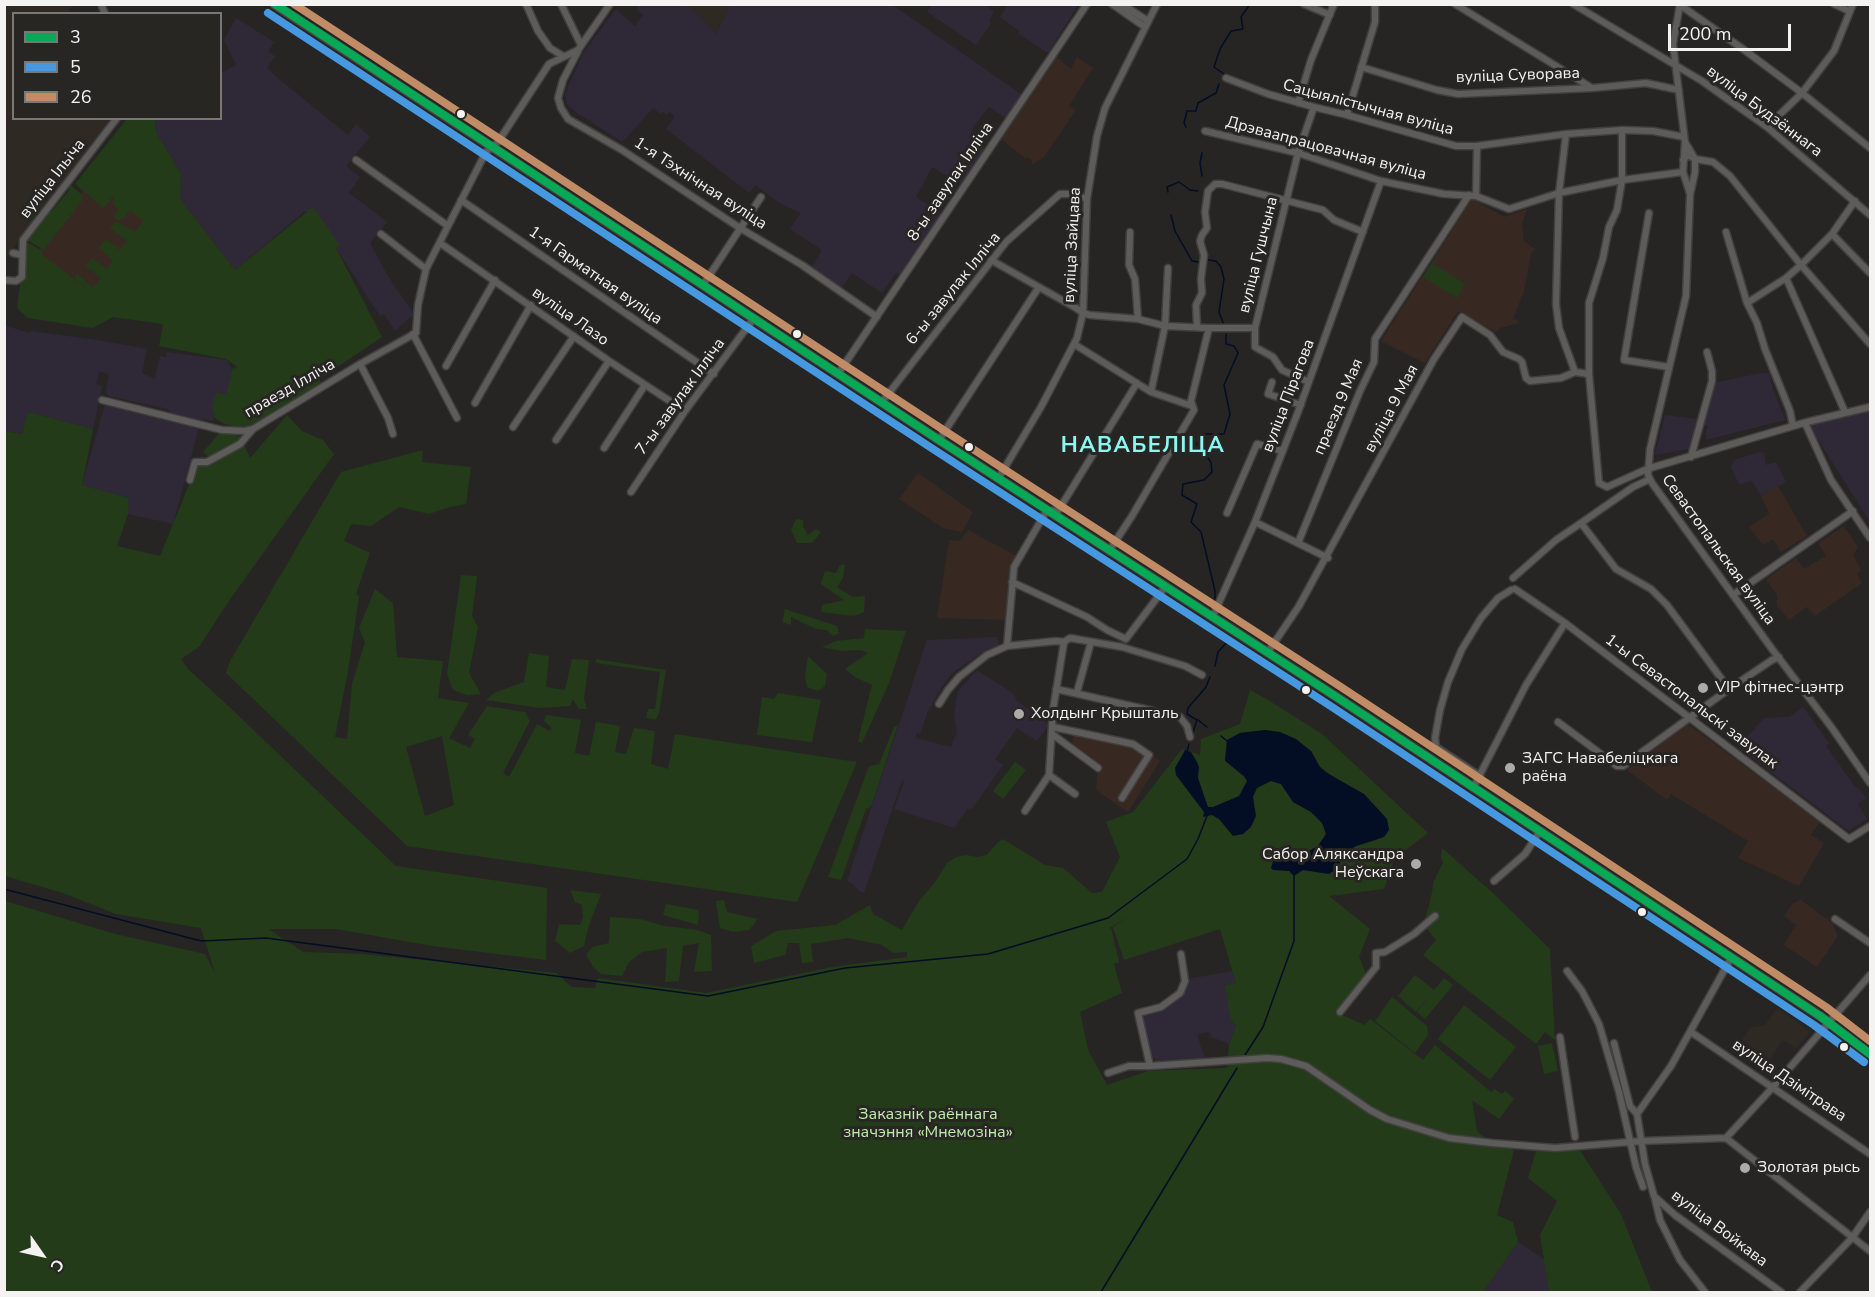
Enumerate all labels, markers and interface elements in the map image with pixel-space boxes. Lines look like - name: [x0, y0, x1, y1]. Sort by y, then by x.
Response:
- legend: [12, 12, 222, 120]
- scale bar: [1671, 12, 1794, 50]
- text: 200 m: [1679, 22, 1731, 46]
- text: 3: [70, 25, 81, 49]
- text: 5: [70, 55, 81, 79]
- street label: вуліца Будзённага: [1702, 62, 1826, 162]
- street label: вуліца Суворава: [1456, 64, 1580, 88]
- street label: Сацыялістычная вуліца: [1281, 76, 1455, 140]
- text: 26: [70, 85, 92, 109]
- unlabelled marker: [455, 108, 467, 120]
- street label: Дрэваапрацовачная вуліца: [1224, 113, 1428, 185]
- street label: 8-ы завулак Ілліча: [904, 119, 998, 245]
- street label: 1-я Тэхнічная вуліца: [630, 134, 770, 234]
- street label: вуліца Ільіча: [16, 136, 90, 222]
- street label: вуліца Зайцава: [1060, 187, 1086, 303]
- street label: вуліца Гушчына: [1235, 195, 1283, 315]
- street label: 1-я Гарматная вуліца: [525, 223, 665, 329]
- street label: 6-ы завулак Ілліча: [903, 229, 1005, 349]
- street label: вуліца Лазо: [528, 283, 612, 351]
- unlabelled marker: [791, 328, 803, 340]
- street label: 7-ы завулак Ілліча: [632, 335, 730, 459]
- street label: вуліца Пірагова: [1259, 337, 1319, 455]
- street label: праезд Ілліча: [241, 355, 339, 423]
- street label: праезд 9 Мая: [1310, 356, 1368, 458]
- street label: вуліца 9 Мая: [1361, 362, 1423, 456]
- district label: НАВАБЕЛІЦА: [1061, 434, 1225, 460]
- unlabelled marker: [963, 441, 975, 453]
- street label: Севастопальская вуліца: [1657, 471, 1779, 629]
- street label: 1-ы Севастопальскі завулак: [1601, 631, 1781, 773]
- place label: VIP фітнес-цэнтр: [1715, 678, 1844, 698]
- marker: VIP фітнес-цэнтр: [1696, 681, 1710, 695]
- unlabelled marker: [1300, 684, 1312, 696]
- place label: Холдынг Крышталь: [1031, 704, 1179, 724]
- marker: Холдынг Крышталь: [1012, 707, 1026, 721]
- place label: ЗАГС Навабеліцкага раёна: [1522, 749, 1678, 787]
- marker: ЗАГС Навабеліцкага раёна: [1503, 761, 1517, 775]
- place label: Сабор Аляксандра Неўскага: [1262, 845, 1404, 883]
- marker: Сабор Аляксандра Неўскага: [1409, 857, 1423, 871]
- unlabelled marker: [1636, 906, 1648, 918]
- street label: вуліца Дзімітрава: [1728, 1036, 1850, 1126]
- unlabelled marker: [1838, 1041, 1850, 1053]
- park label: Заказнік раённага значэння «Мнемозіна»: [843, 1105, 1013, 1143]
- place label: Золотая рысь: [1757, 1158, 1860, 1178]
- marker: Золотая рысь: [1738, 1161, 1752, 1175]
- street label: вуліца Войкава: [1667, 1187, 1771, 1271]
- north arrow: [12, 1225, 72, 1285]
- text: С: [45, 1254, 69, 1276]

